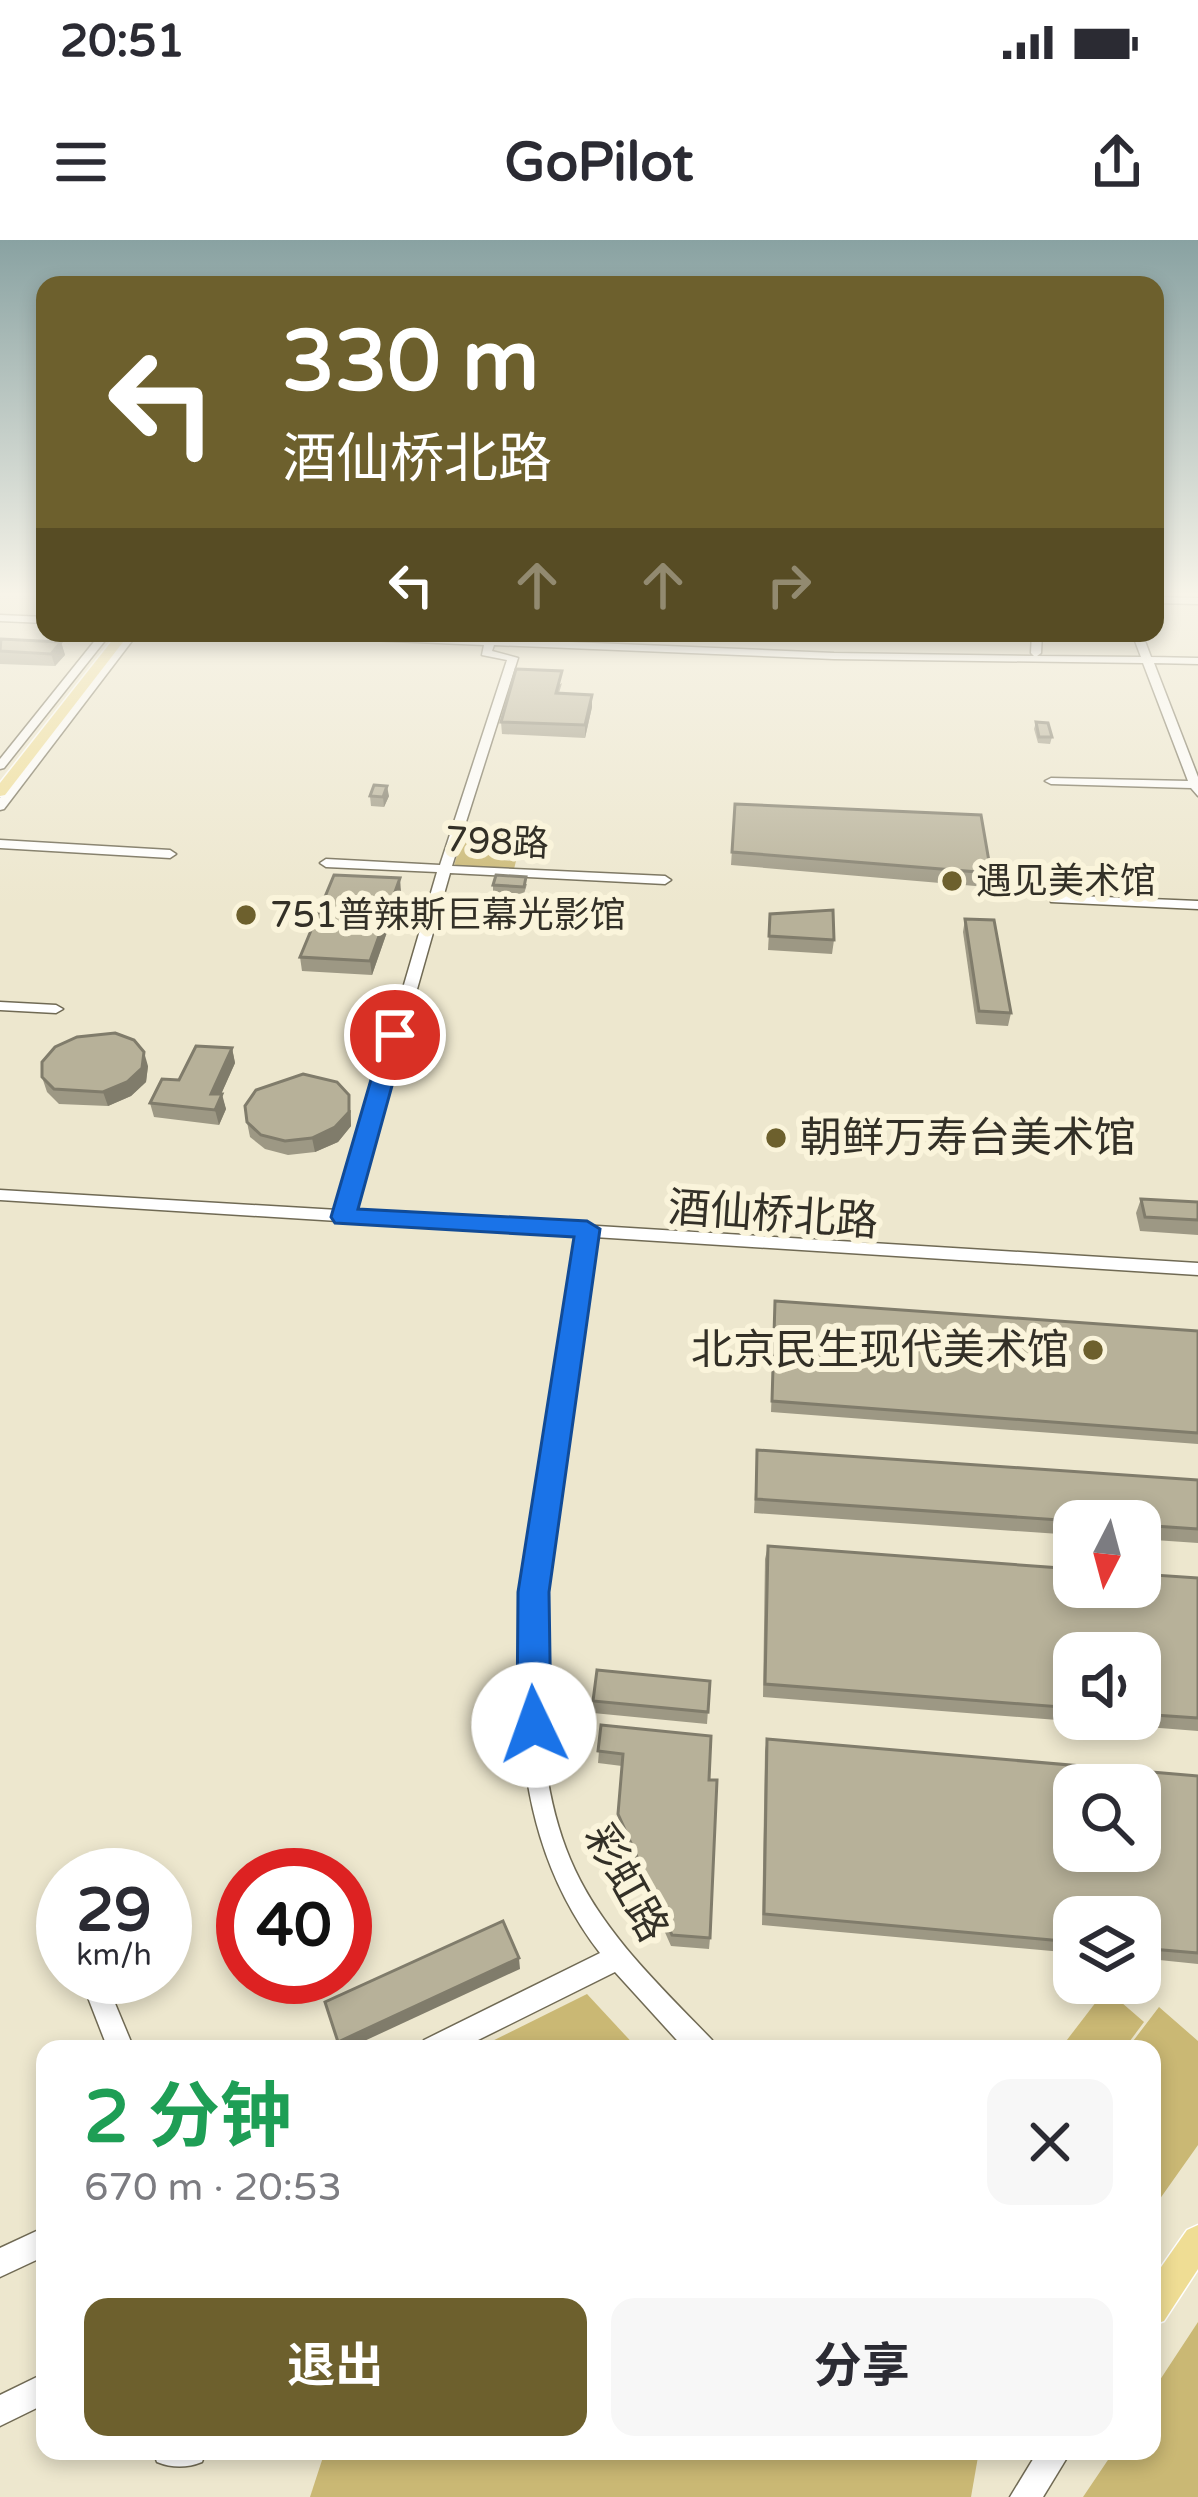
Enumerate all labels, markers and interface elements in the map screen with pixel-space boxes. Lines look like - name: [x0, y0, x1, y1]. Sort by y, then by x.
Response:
- text: 20:51: [60, 15, 185, 69]
- icon: menu: [48, 129, 114, 195]
- icon: share: [1084, 129, 1150, 195]
- text: GoPilot: [505, 130, 693, 195]
- text: 330 m: [282, 312, 539, 413]
- icon: left: [84, 324, 240, 480]
- text: 酒仙桥北路: [282, 427, 552, 492]
- icon: left: [378, 552, 444, 618]
- icon: ahead: [504, 552, 570, 618]
- icon: ahead: [630, 552, 696, 618]
- icon: right: [756, 552, 822, 618]
- street label: 798路: [444, 818, 550, 866]
- place label: 遇见美术馆: [976, 860, 1156, 903]
- marker: 遇见美术馆: [939, 868, 965, 894]
- place label: 751普辣斯巨幕光影馆: [270, 894, 626, 937]
- marker: 751普辣斯巨幕光影馆: [233, 902, 259, 928]
- pin: [344, 984, 446, 1086]
- icon: arrive: [362, 1002, 428, 1068]
- place label: 朝鲜万寿台美术馆: [800, 1113, 1136, 1164]
- marker: 朝鲜万寿台美术馆: [763, 1125, 789, 1151]
- street label: 酒仙桥北路: [666, 1182, 880, 1248]
- place label: 北京民生现代美术馆: [691, 1325, 1069, 1376]
- marker: 北京民生现代美术馆: [1080, 1337, 1106, 1363]
- north arrow: [1053, 1500, 1161, 1608]
- map controls: [1053, 1500, 1161, 2004]
- button: sound: [1053, 1632, 1161, 1740]
- position arrow: [471, 1662, 597, 1788]
- button: search: [1053, 1764, 1161, 1872]
- street label: 彩虹路: [573, 1816, 679, 1950]
- speed limit sign: 40: [216, 1848, 372, 2004]
- text: 29: [76, 1875, 152, 1947]
- button: layers: [1053, 1896, 1161, 2004]
- text: km/h: [76, 1937, 152, 1974]
- text: 2 分钟: [84, 2075, 292, 2162]
- button: close: [987, 2079, 1113, 2205]
- text: 670 m · 20:53: [84, 2164, 342, 2211]
- button: 退出: [84, 2298, 587, 2436]
- button: 分享: [611, 2298, 1113, 2436]

